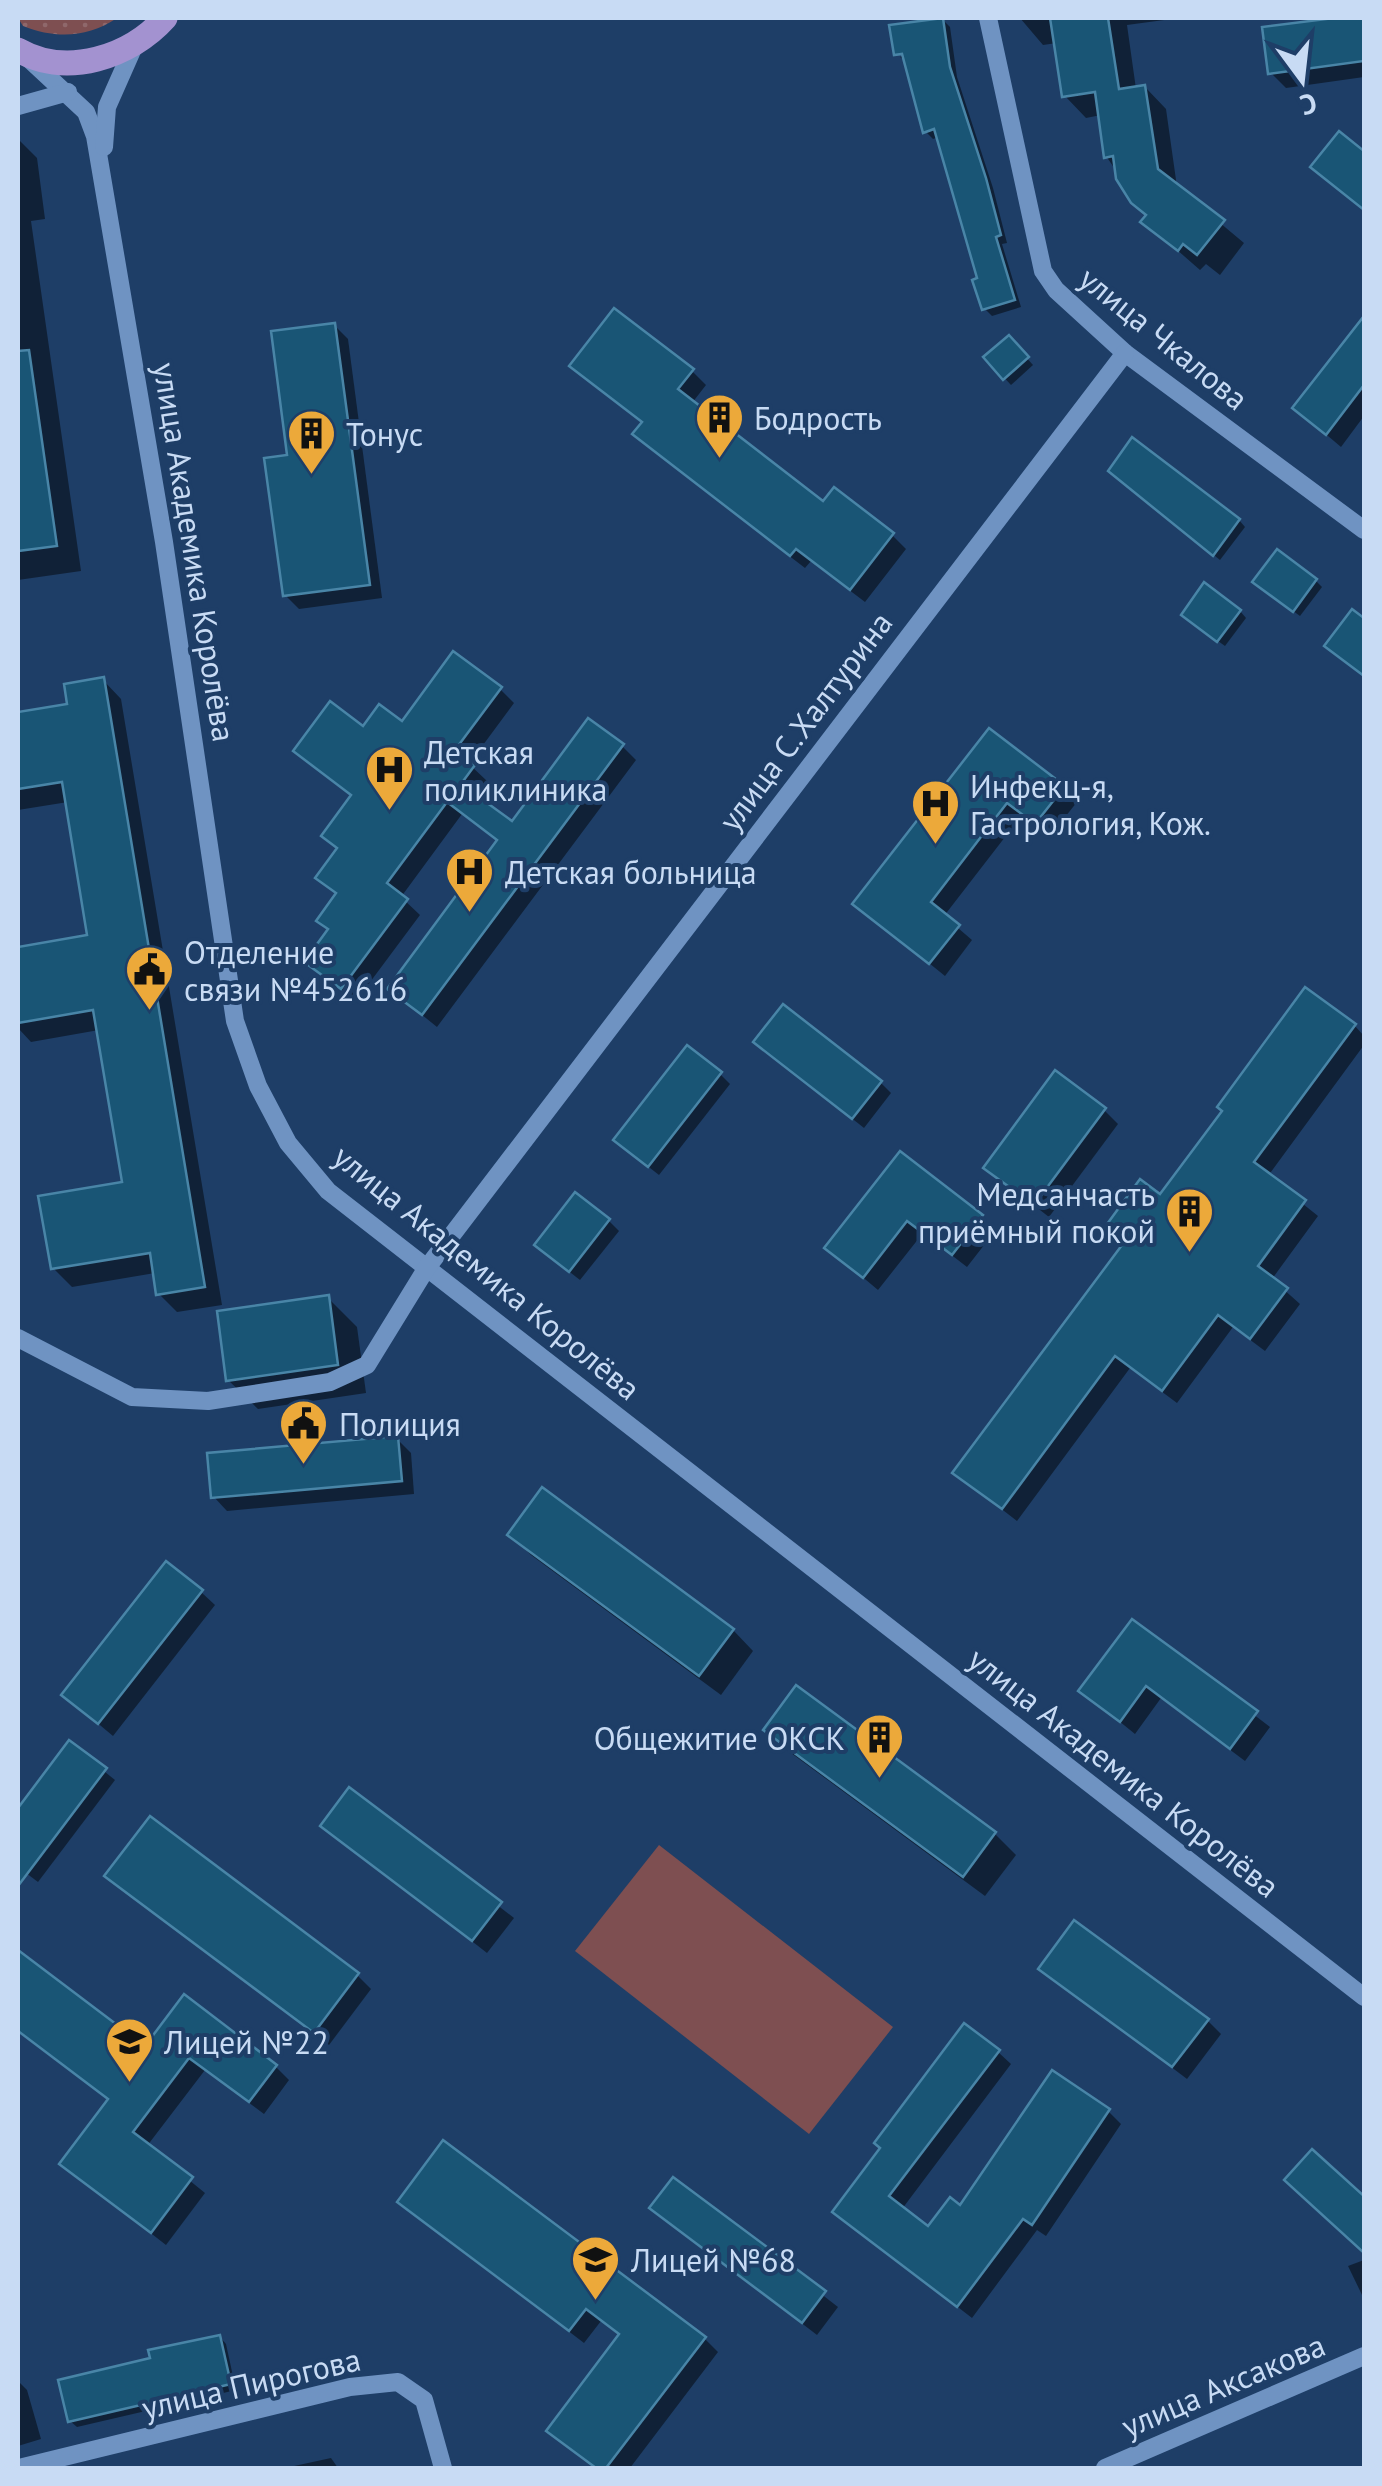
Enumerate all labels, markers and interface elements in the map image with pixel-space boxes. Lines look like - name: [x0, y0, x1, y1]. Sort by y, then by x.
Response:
- north arrow: [1252, 30, 1352, 130]
- text: С: [1296, 85, 1321, 125]
- street label: улица Чкалова: [1071, 257, 1257, 419]
- street label: улица Академика Королёва: [144, 359, 246, 745]
- building icon: Бодрость: [693, 392, 745, 460]
- place label: Бодрость: [754, 397, 882, 439]
- building icon: Тонус: [285, 408, 337, 476]
- place label: Тонус: [346, 413, 423, 455]
- street label: улица С.Халтурина: [709, 603, 901, 839]
- place label: Детская поликлиника: [424, 731, 607, 810]
- hospital icon: Детская поликлиника: [363, 744, 415, 812]
- place label: Инфекц-я, Гастрология, Кож.: [970, 765, 1211, 844]
- hospital icon: Инфекц-я, Гастрология, Кож.: [909, 778, 961, 846]
- hospital icon: Детская больница: [444, 846, 496, 914]
- place label: Детская больница: [505, 851, 757, 893]
- place label: Отделение связи №452616: [184, 931, 407, 1010]
- public building icon: Отделение связи №452616: [123, 944, 175, 1012]
- street label: улица Академика Королёва: [325, 1135, 649, 1409]
- place label: Медсанчасть приёмный покой: [918, 1173, 1155, 1252]
- building icon: Медсанчасть приёмный покой: [1164, 1186, 1216, 1254]
- public building icon: Полиция: [278, 1398, 330, 1466]
- place label: Полиция: [339, 1403, 461, 1445]
- street label: улица Академика Королёва: [960, 1637, 1288, 1907]
- building icon: Общежитие ОКСК: [854, 1712, 906, 1780]
- place label: Общежитие ОКСК: [594, 1717, 845, 1759]
- school or university icon: Лицей №22: [103, 2016, 155, 2084]
- place label: Лицей №22: [163, 2021, 329, 2063]
- school or university icon: Лицей №68: [570, 2234, 622, 2302]
- place label: Лицей №68: [630, 2239, 796, 2281]
- street label: улица Аксакова: [1115, 2323, 1331, 2447]
- street label: улица Пирогова: [137, 2337, 365, 2429]

